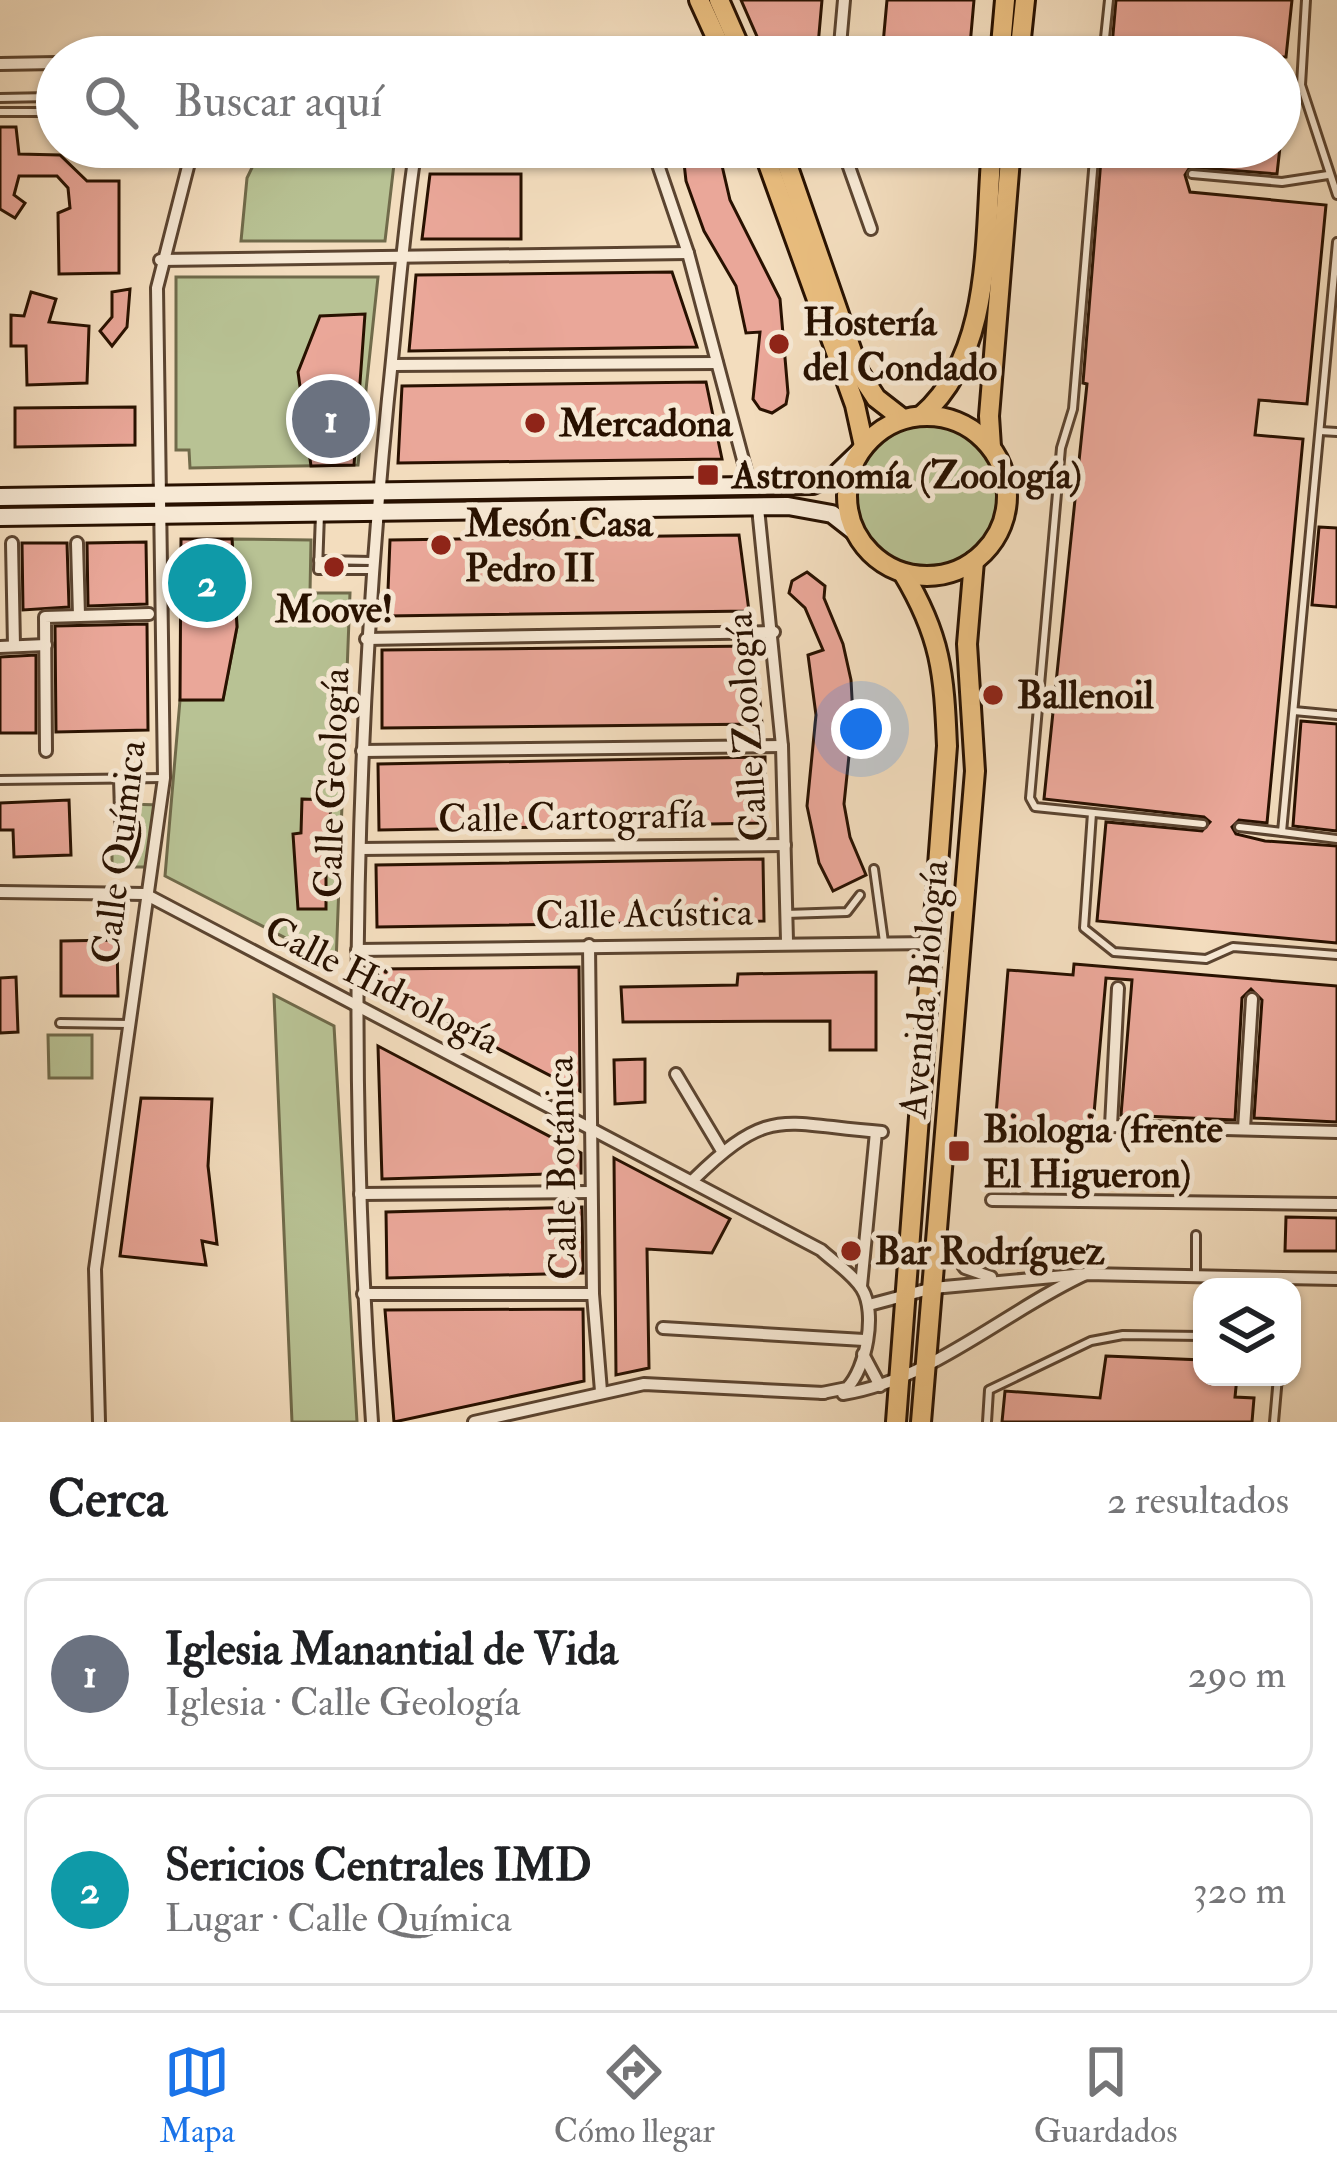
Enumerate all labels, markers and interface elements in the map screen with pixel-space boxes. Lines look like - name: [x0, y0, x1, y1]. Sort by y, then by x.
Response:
- search box: [36, 36, 1301, 168]
- icon: search: [78, 69, 144, 135]
- text: Buscar aquí: [174, 74, 382, 130]
- place label: Hostería del Condado: [803, 298, 997, 392]
- marker: Hostería del Condado: [766, 331, 792, 357]
- pin: 1: [292, 374, 370, 464]
- place label: Mercadona: [558, 399, 734, 448]
- marker: Mercadona: [522, 410, 548, 436]
- place label: Astronomía (Zoología): [730, 451, 1082, 500]
- marker: Astronomía (Zoología): [695, 462, 721, 488]
- place label: Mesón Casa Pedro II: [464, 499, 654, 593]
- marker: Mesón Casa Pedro II: [428, 532, 454, 558]
- pin: 2: [168, 538, 246, 628]
- marker: Moove!: [321, 554, 347, 580]
- place label: Moove!: [274, 585, 393, 634]
- street label: Calle Zoología: [714, 610, 779, 843]
- street label: Calle Geología: [303, 666, 361, 899]
- place label: Ballenoil: [1017, 671, 1155, 720]
- marker: Ballenoil: [980, 682, 1006, 708]
- your location: [831, 699, 891, 759]
- street label: Calle Química: [81, 737, 157, 966]
- street label: Calle Cartografía: [438, 790, 707, 844]
- street label: Avenida Biología: [888, 857, 960, 1121]
- street label: Calle Acústica: [535, 888, 754, 940]
- street label: Calle Hidrología: [256, 905, 509, 1066]
- street label: Calle Botánica: [536, 1055, 588, 1280]
- place label: Biologia (frente El Higueron): [983, 1105, 1223, 1199]
- marker: Biologia (frente El Higueron): [946, 1138, 972, 1164]
- place label: Bar Rodríguez: [875, 1227, 1105, 1276]
- marker: Bar Rodríguez: [838, 1238, 864, 1264]
- map controls: [1193, 1278, 1301, 1386]
- button: layers: [1193, 1278, 1301, 1386]
- text: Cerca: [48, 1468, 167, 1532]
- text: 2 resultados: [1107, 1476, 1289, 1525]
- text: Iglesia Manantial de Vida: [165, 1622, 618, 1678]
- text: 1: [83, 1650, 97, 1699]
- text: 290 m: [1188, 1650, 1286, 1699]
- text: Iglesia · Calle Geología: [165, 1678, 521, 1727]
- text: Sericios Centrales IMD: [165, 1838, 592, 1894]
- text: 2: [80, 1866, 100, 1915]
- text: 320 m: [1193, 1866, 1286, 1915]
- text: Lugar · Calle Química: [165, 1894, 512, 1943]
- tab: Mapa: [159, 2039, 235, 2152]
- tab: Cómo llegar: [554, 2039, 715, 2152]
- tab: Guardados: [1034, 2039, 1178, 2152]

